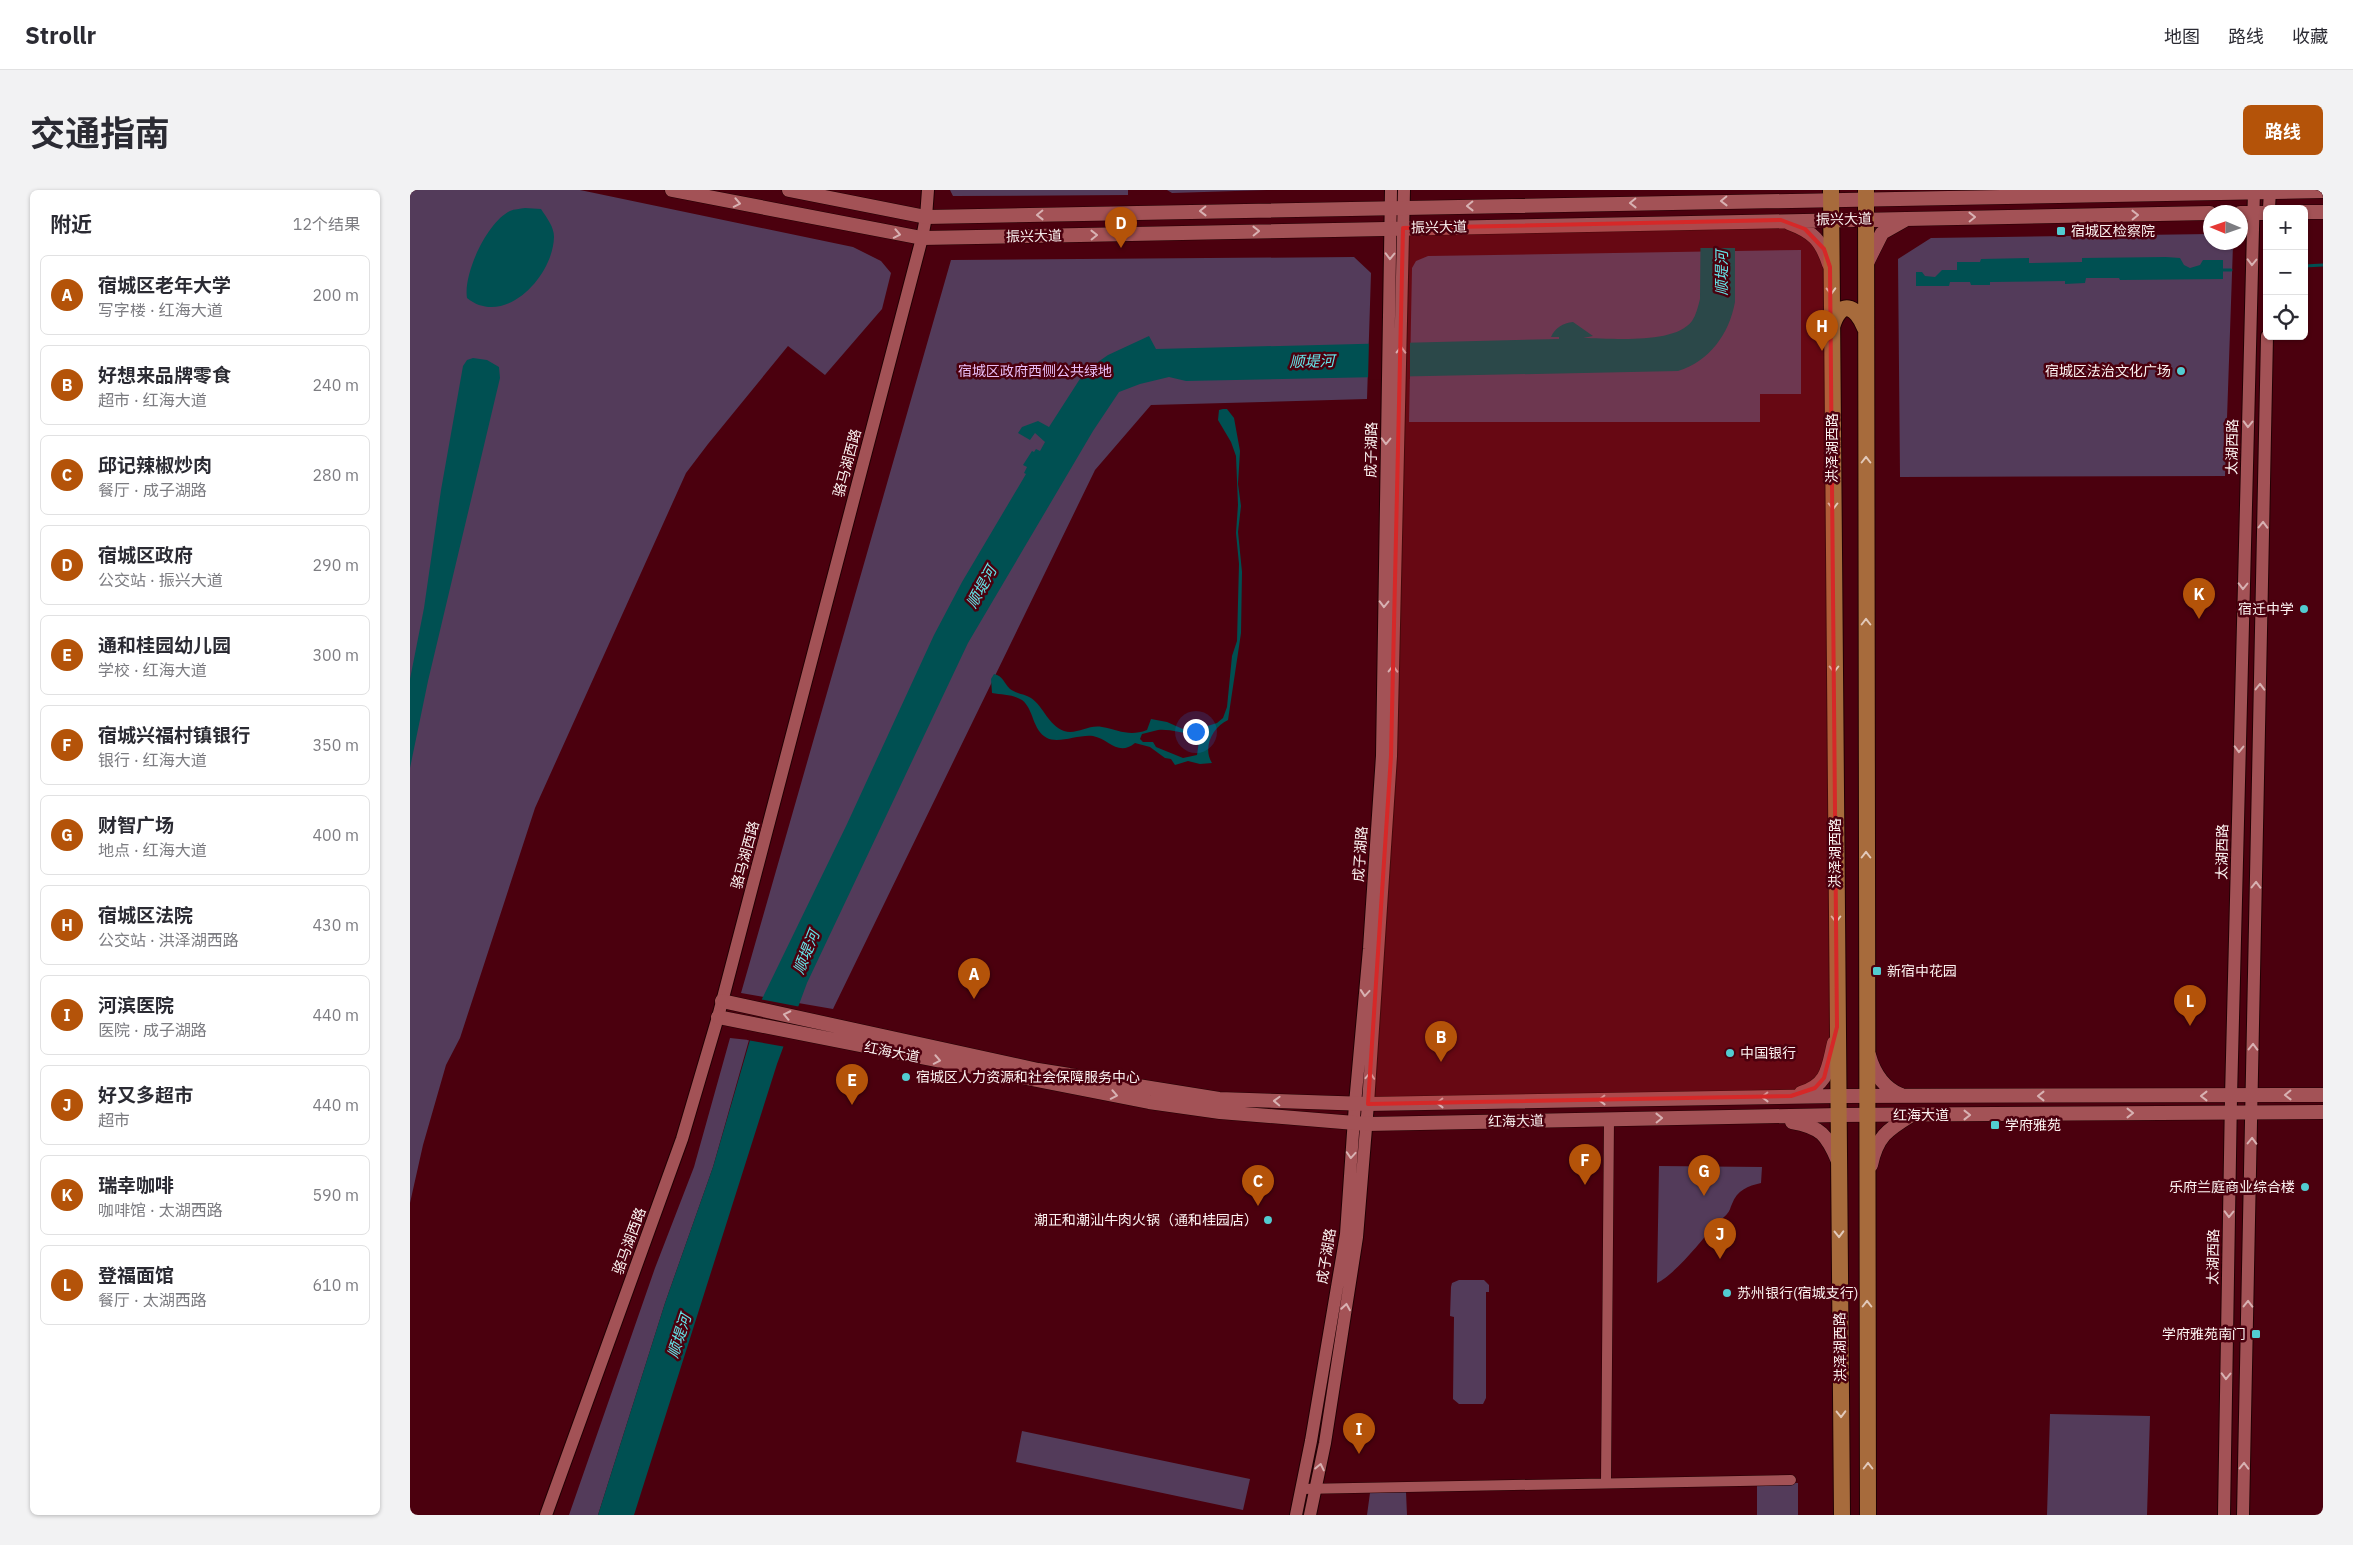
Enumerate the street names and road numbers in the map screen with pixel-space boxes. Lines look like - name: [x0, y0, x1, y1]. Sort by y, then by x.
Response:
- street label: 振兴大道: [1816, 210, 1872, 228]
- street label: 振兴大道: [1411, 218, 1467, 236]
- street label: 振兴大道: [1006, 227, 1062, 245]
- street label: 洪泽湖西路: [1823, 413, 1841, 483]
- street label: 太湖西路: [2223, 419, 2241, 475]
- street label: 成子湖路: [1362, 422, 1380, 478]
- street label: 骆马湖西路: [829, 427, 865, 499]
- street label: 洪泽湖西路: [1826, 818, 1844, 888]
- street label: 骆马湖西路: [727, 819, 763, 891]
- street label: 太湖西路: [2213, 824, 2231, 880]
- street label: 成子湖路: [1349, 825, 1371, 883]
- street label: 红海大道: [863, 1038, 921, 1066]
- street label: 红海大道: [1893, 1106, 1949, 1124]
- street label: 红海大道: [1488, 1112, 1544, 1130]
- street label: 骆马湖西路: [609, 1205, 649, 1277]
- street label: 成子湖路: [1313, 1227, 1339, 1285]
- street label: 太湖西路: [2204, 1229, 2222, 1285]
- street label: 洪泽湖西路: [1830, 1312, 1850, 1382]

